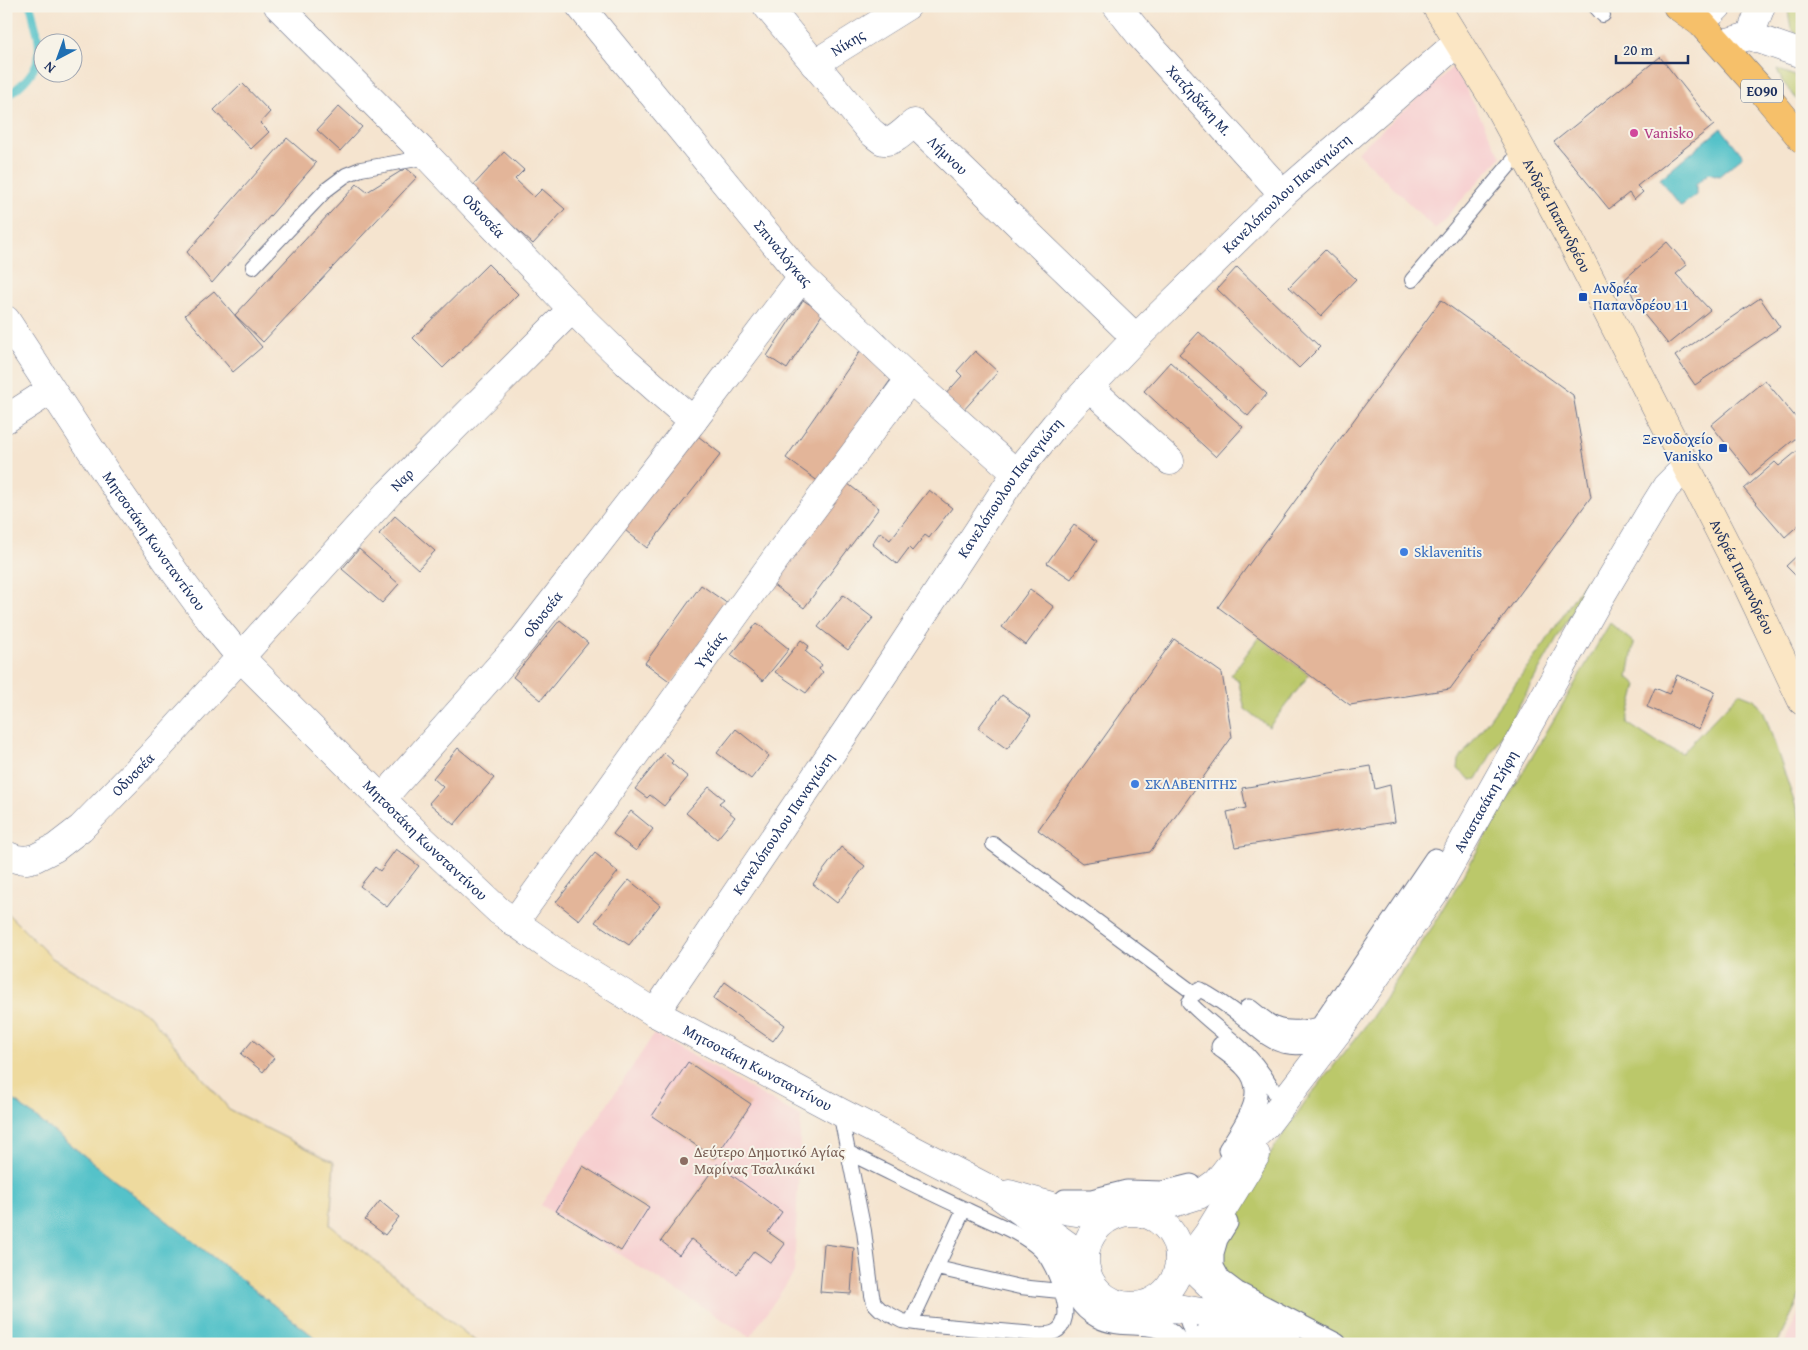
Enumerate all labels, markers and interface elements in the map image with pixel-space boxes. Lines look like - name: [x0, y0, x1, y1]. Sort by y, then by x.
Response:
- street label: Νίκης: [827, 23, 869, 61]
- north arrow: [32, 32, 82, 82]
- scale bar: [1616, 32, 1688, 64]
- text: 20 m: [1623, 39, 1654, 60]
- text: N: [39, 57, 60, 78]
- street label: Χατζηδάκη Μ.: [1162, 60, 1237, 140]
- road number: ΕΟ90: [1741, 80, 1783, 102]
- place label: Vanisko: [1644, 122, 1694, 143]
- marker: Vanisko: [1628, 127, 1640, 139]
- street label: Κανελόπουλου Παναγιώτη: [1217, 129, 1355, 258]
- street label: Λήμνου: [923, 131, 973, 180]
- street label: Ανδρέα Παπανδρέου: [1518, 154, 1596, 276]
- street label: Οδυσσέα: [458, 189, 510, 242]
- street label: Σπιναλόγκας: [749, 215, 818, 292]
- place label: Ανδρέα Παπανδρέου 11: [1593, 277, 1689, 315]
- marker: Ανδρέα Παπανδρέου 11: [1577, 291, 1589, 303]
- street label: Κανελόπουλου Παναγιώτη: [952, 413, 1067, 562]
- place label: Ξενοδοχείο Vanisko: [1643, 428, 1713, 466]
- marker: Ξενοδοχείο Vanisko: [1717, 442, 1729, 454]
- street label: Ναρ: [386, 463, 418, 496]
- street label: Μητσοτάκη Κωνσταντίνου: [98, 467, 211, 615]
- street label: Ανδρέα Παπανδρέου: [1705, 515, 1780, 638]
- place label: Sklavenitis: [1414, 541, 1482, 562]
- marker: Sklavenitis: [1398, 546, 1410, 558]
- street label: Οδυσσέα: [518, 586, 567, 642]
- street label: Υγείας: [688, 626, 730, 673]
- street label: Αναστασάκη Σήφη: [1448, 746, 1522, 856]
- street label: Οδυσσέα: [107, 747, 159, 801]
- street label: Κανελόπουλου Παναγιώτη: [727, 748, 839, 899]
- place label: ΣΚΛΑΒΕΝΙΤΗΣ: [1145, 773, 1237, 794]
- street label: Μητσοτάκη Κωνσταντίνου: [358, 775, 493, 905]
- marker: ΣΚΛΑΒΕΝΙΤΗΣ: [1129, 778, 1141, 790]
- street label: Μητσοτάκη Κωνσταντίνου: [680, 1019, 836, 1116]
- place label: Δεύτερο Δημοτικό Αγίας Μαρίνας Τσαλικάκι: [694, 1141, 845, 1179]
- marker: Δεύτερο Δημοτικό Αγίας Μαρίνας Τσαλικάκι: [678, 1155, 690, 1167]

